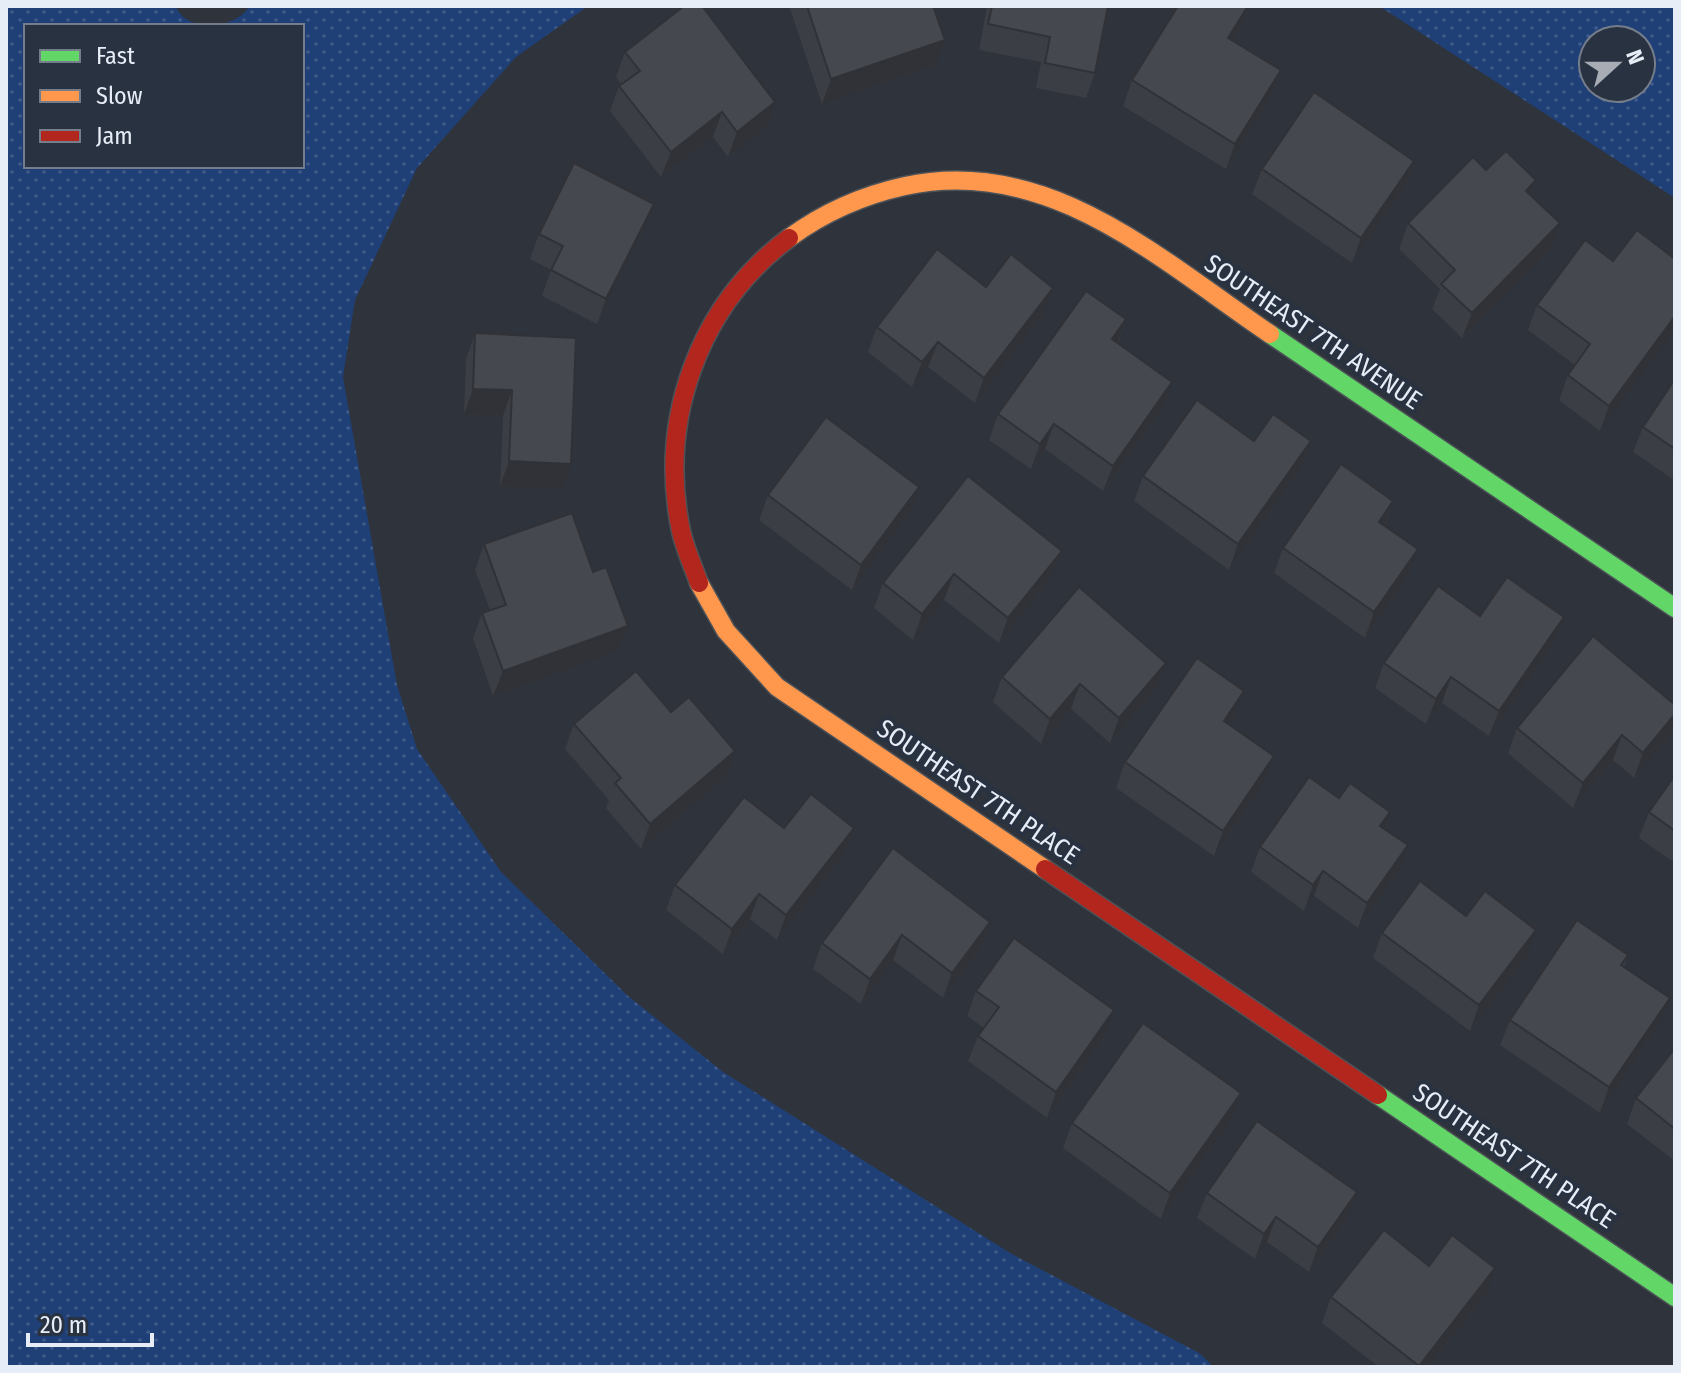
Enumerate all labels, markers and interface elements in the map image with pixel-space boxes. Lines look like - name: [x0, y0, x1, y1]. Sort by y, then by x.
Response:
- legend: [24, 24, 304, 168]
- north arrow: [1577, 24, 1657, 104]
- text: Fast: [96, 42, 135, 70]
- text: N: [1620, 46, 1650, 68]
- text: Slow: [96, 82, 143, 110]
- text: Jam: [96, 122, 133, 150]
- street label: SOUTHEAST 7TH AVENUE: [1199, 248, 1427, 416]
- street label: SOUTHEAST 7TH PLACE: [871, 713, 1085, 871]
- street label: SOUTHEAST 7TH PLACE: [1407, 1077, 1621, 1235]
- scale bar: [28, 1297, 152, 1347]
- text: 20 m: [40, 1311, 87, 1339]

